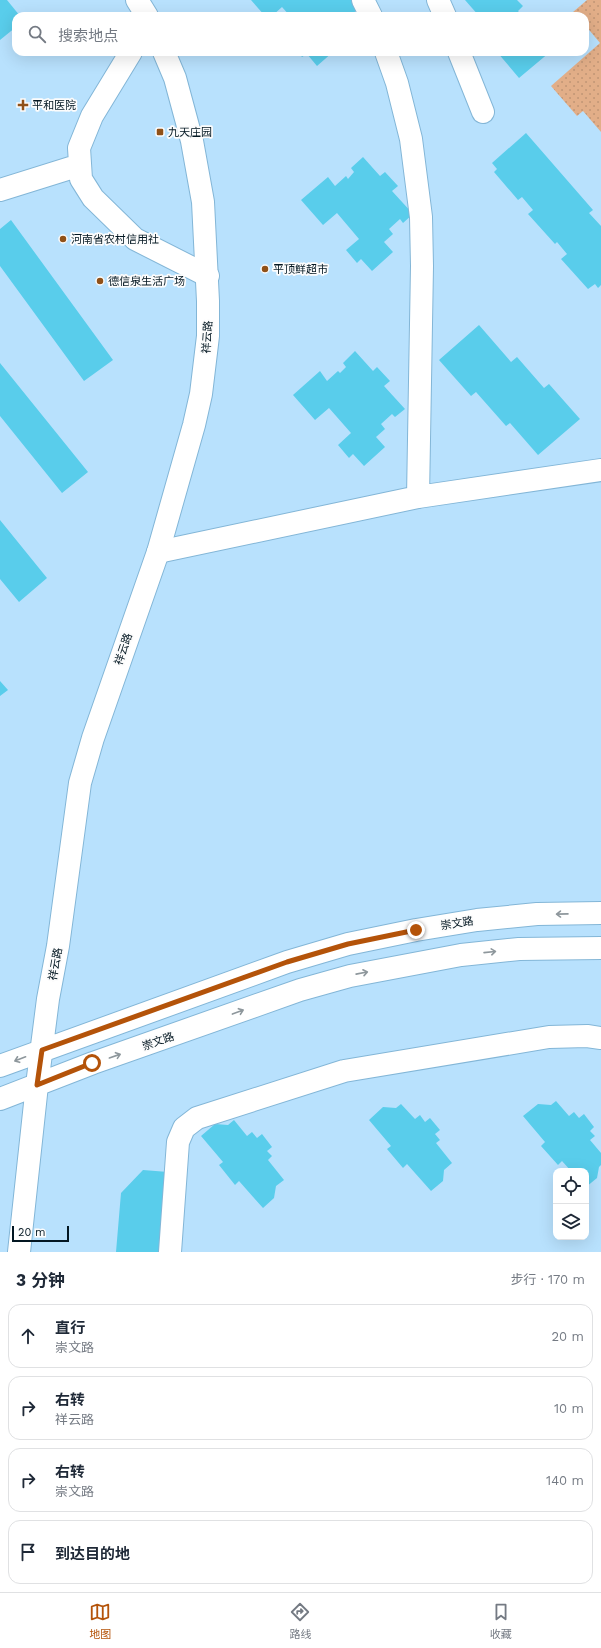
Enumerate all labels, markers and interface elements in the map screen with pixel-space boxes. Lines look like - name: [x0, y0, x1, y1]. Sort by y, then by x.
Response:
- search box: [12, 12, 589, 56]
- icon: search: [26, 23, 48, 45]
- text: 搜索地点: [58, 27, 118, 45]
- marker: 平和医院: [17, 99, 29, 111]
- place label: 平和医院: [32, 99, 76, 112]
- place label: 九天庄园: [168, 126, 212, 139]
- marker: 九天庄园: [155, 127, 165, 137]
- place label: 河南省农村信用社: [71, 233, 159, 246]
- marker: 河南省农村信用社: [58, 234, 68, 244]
- place label: 平顶鲜超市: [273, 263, 328, 276]
- marker: 平顶鲜超市: [260, 264, 270, 274]
- place label: 德信泉生活广场: [108, 275, 185, 288]
- marker: 德信泉生活广场: [95, 276, 105, 286]
- street label: 祥云路: [200, 320, 215, 354]
- street label: 祥云路: [112, 631, 135, 667]
- one-way arrow: [556, 910, 569, 918]
- street label: 崇文路: [440, 914, 474, 932]
- route end: [407, 921, 425, 939]
- street label: 祥云路: [46, 947, 65, 981]
- one-way arrow: [483, 948, 496, 956]
- one-way arrow: [355, 969, 368, 977]
- one-way arrow: [231, 1008, 243, 1016]
- street label: 崇文路: [140, 1030, 176, 1053]
- one-way arrow: [109, 1051, 121, 1059]
- route start: [83, 1054, 101, 1072]
- one-way arrow: [15, 1055, 27, 1063]
- map controls: [553, 1168, 589, 1240]
- button: locate: [553, 1168, 589, 1204]
- button: layers: [553, 1204, 589, 1240]
- scale bar: [12, 1224, 69, 1243]
- text: 20 m: [18, 1226, 46, 1239]
- text: 3 分钟: [16, 1270, 65, 1290]
- text: 步行 · 170 m: [510, 1272, 585, 1287]
- text: 直行: [55, 1319, 85, 1337]
- icon: ahead: [17, 1325, 39, 1347]
- text: 20 m: [552, 1329, 584, 1344]
- text: 崇文路: [55, 1340, 94, 1355]
- text: 右转: [55, 1391, 85, 1409]
- icon: right: [17, 1397, 39, 1419]
- text: 10 m: [554, 1401, 584, 1416]
- text: 祥云路: [55, 1412, 94, 1427]
- text: 右转: [55, 1463, 85, 1481]
- icon: right: [17, 1469, 39, 1491]
- text: 140 m: [546, 1473, 584, 1488]
- text: 崇文路: [55, 1484, 94, 1499]
- icon: arrive: [17, 1541, 39, 1563]
- text: 到达目的地: [55, 1545, 130, 1563]
- tab: 地图: [89, 1601, 111, 1641]
- tab: 路线: [289, 1601, 311, 1641]
- tab: 收藏: [490, 1601, 512, 1641]

